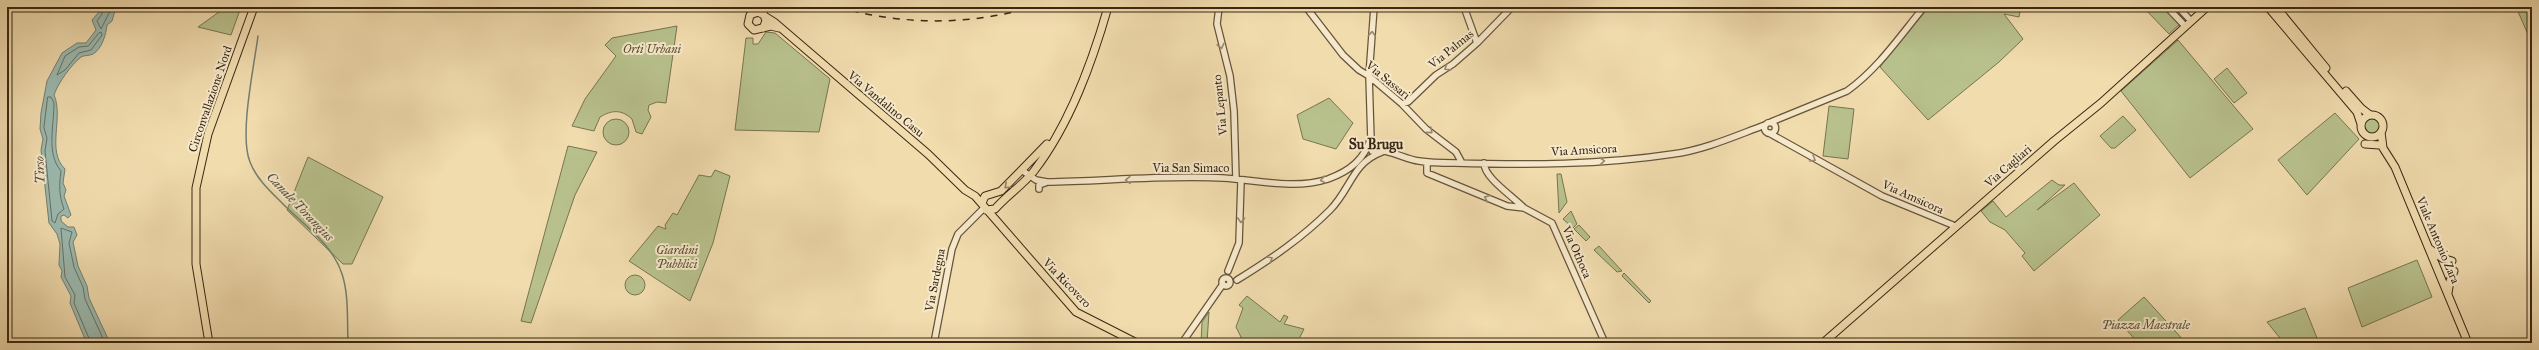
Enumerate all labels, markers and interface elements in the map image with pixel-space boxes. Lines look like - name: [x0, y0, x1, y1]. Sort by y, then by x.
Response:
- street label: Via Palmas: [1425, 27, 1476, 72]
- one-way arrow: [1367, 31, 1376, 37]
- park label: Orti Urbani: [623, 42, 682, 56]
- one-way arrow: [1217, 42, 1225, 49]
- street label: Circonvallazione Nord: [185, 44, 235, 154]
- street label: Via Sassari: [1362, 57, 1413, 103]
- one-way arrow: [1444, 63, 1451, 70]
- street label: Via Vandalino Casu: [844, 67, 927, 140]
- street label: Via Lepanto: [1210, 74, 1230, 137]
- one-way arrow: [1425, 127, 1432, 134]
- district label: Su Brugu: [1349, 136, 1404, 154]
- street label: Via Amsicora: [1550, 141, 1618, 159]
- street label: Via Cagliari: [1981, 141, 2035, 192]
- one-way arrow: [1809, 155, 1816, 162]
- water label: Tirso: [32, 156, 48, 184]
- one-way arrow: [1599, 156, 1605, 165]
- street label: Via San Simaco: [1152, 161, 1229, 175]
- water label: Canale Torangius: [263, 169, 337, 245]
- one-way arrow: [1320, 175, 1326, 183]
- one-way arrow: [1125, 176, 1131, 184]
- street label: Via Amsicora: [1879, 177, 1947, 217]
- one-way arrow: [1004, 182, 1011, 189]
- one-way arrow: [1484, 194, 1491, 202]
- street label: Viale Antonio Zara: [2413, 194, 2463, 286]
- one-way arrow: [1236, 217, 1245, 223]
- street label: Via Othoca: [1559, 223, 1595, 281]
- park label: Giardini Pubblici: [656, 243, 698, 271]
- street label: Via Sardegna: [922, 246, 949, 314]
- street label: Via Ricovero: [1039, 255, 1094, 311]
- one-way arrow: [1266, 257, 1273, 264]
- park label: Piazza Maestrale: [2102, 318, 2190, 332]

